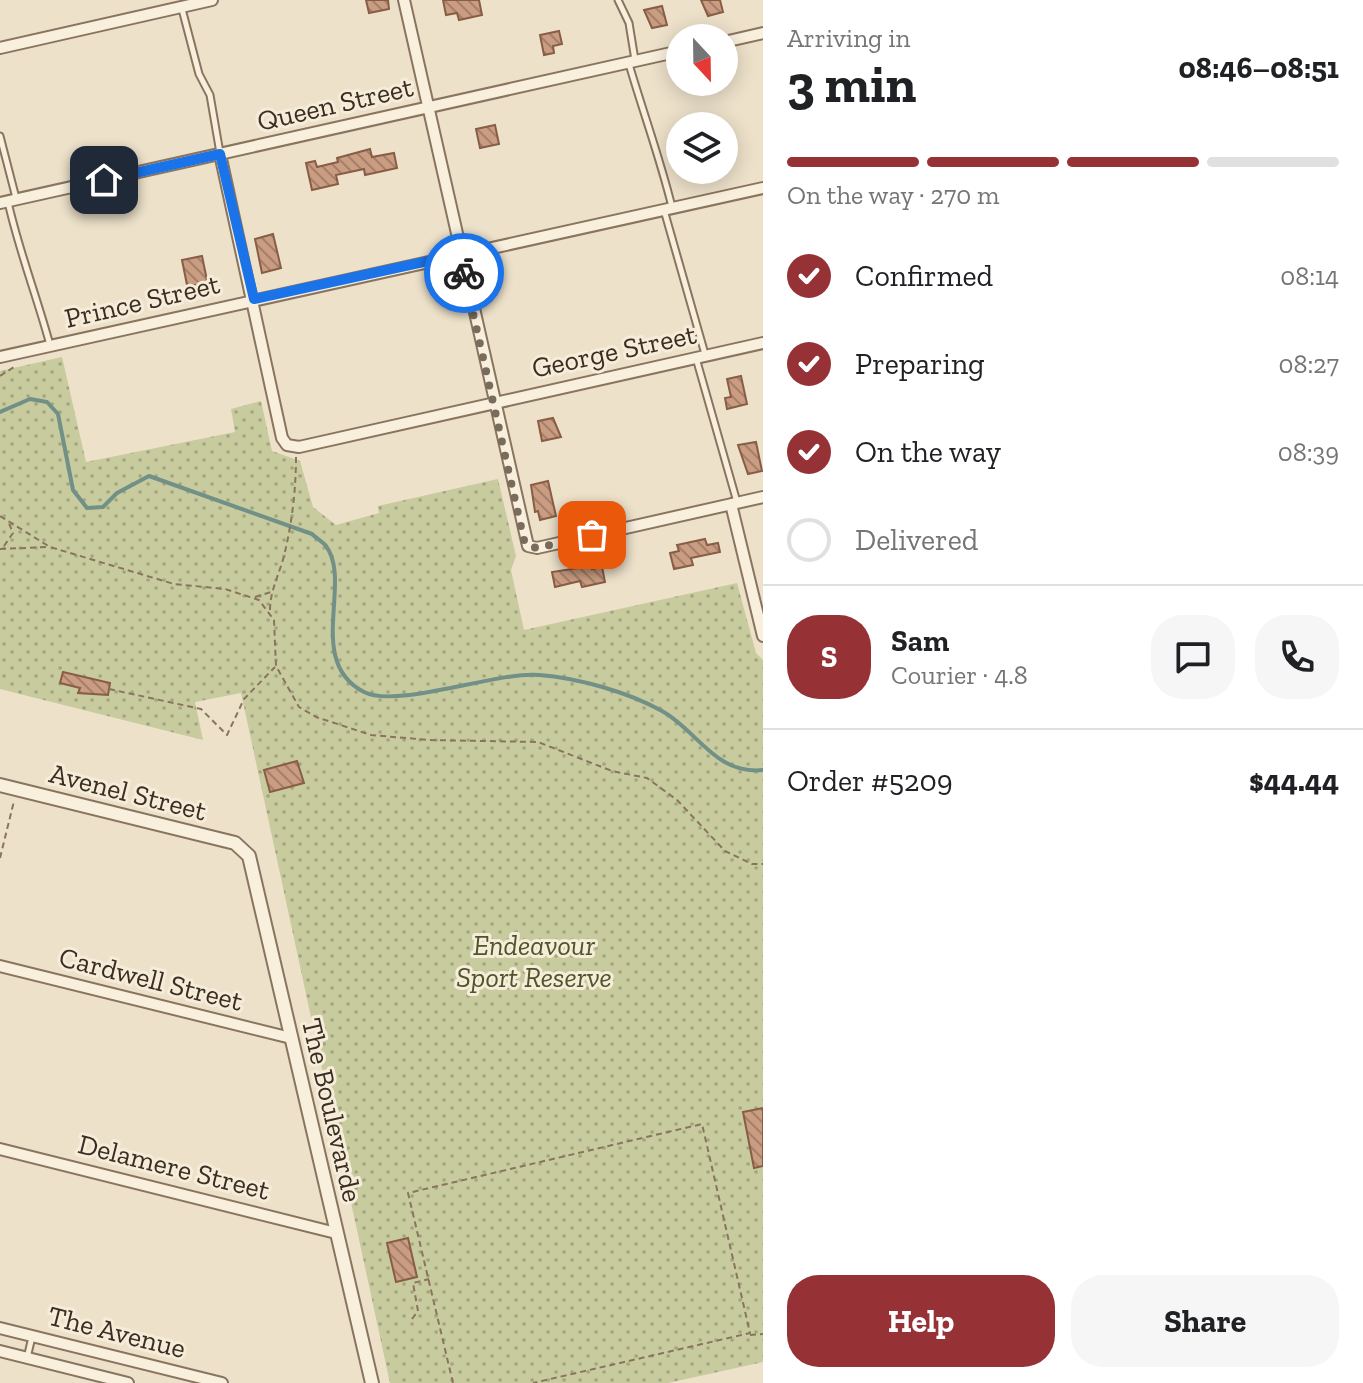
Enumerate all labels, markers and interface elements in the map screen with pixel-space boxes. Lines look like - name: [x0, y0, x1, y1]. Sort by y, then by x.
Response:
- text: Arriving in: [787, 22, 910, 54]
- north arrow: [666, 24, 738, 96]
- map controls: [666, 24, 738, 184]
- text: 08:46–08:51: [1179, 50, 1339, 86]
- text: 3 min: [787, 53, 916, 115]
- street label: Queen Street: [254, 70, 417, 138]
- button: layers: [666, 112, 738, 184]
- pin: [70, 146, 138, 214]
- icon: home: [82, 158, 126, 202]
- text: On the way · 270 m: [787, 179, 1000, 211]
- courier: [424, 233, 504, 313]
- icon: bike: [442, 251, 486, 295]
- icon: check: [787, 254, 831, 298]
- text: Confirmed: [855, 258, 993, 294]
- text: 08:14: [1280, 260, 1339, 292]
- street label: Prince Street: [61, 267, 223, 335]
- street label: George Street: [529, 317, 700, 385]
- icon: check: [787, 342, 831, 386]
- text: Preparing: [855, 346, 985, 382]
- text: 08:27: [1279, 348, 1339, 380]
- icon: check: [787, 430, 831, 474]
- text: On the way: [855, 434, 1001, 470]
- text: 08:39: [1278, 436, 1339, 468]
- pin: [558, 501, 626, 569]
- icon: bag: [570, 513, 614, 557]
- text: Delivered: [855, 522, 978, 558]
- button: chat: [1151, 615, 1235, 699]
- button: phone: [1255, 615, 1339, 699]
- text: Sam: [891, 623, 949, 659]
- text: S: [821, 639, 837, 675]
- text: Courier · 4.8: [891, 659, 1028, 691]
- street label: Avenel Street: [46, 757, 210, 828]
- text: Order #5209: [787, 763, 953, 799]
- text: $44.44: [1249, 763, 1339, 799]
- park label: Endeavour Sport Reserve: [456, 929, 612, 994]
- street label: Cardwell Street: [56, 940, 247, 1018]
- street label: The Boulevarde: [295, 1015, 369, 1205]
- street label: Delamere Street: [75, 1127, 274, 1207]
- button: Help: [787, 1275, 1055, 1367]
- button: Share: [1071, 1275, 1339, 1367]
- street label: The Avenue: [45, 1299, 189, 1365]

